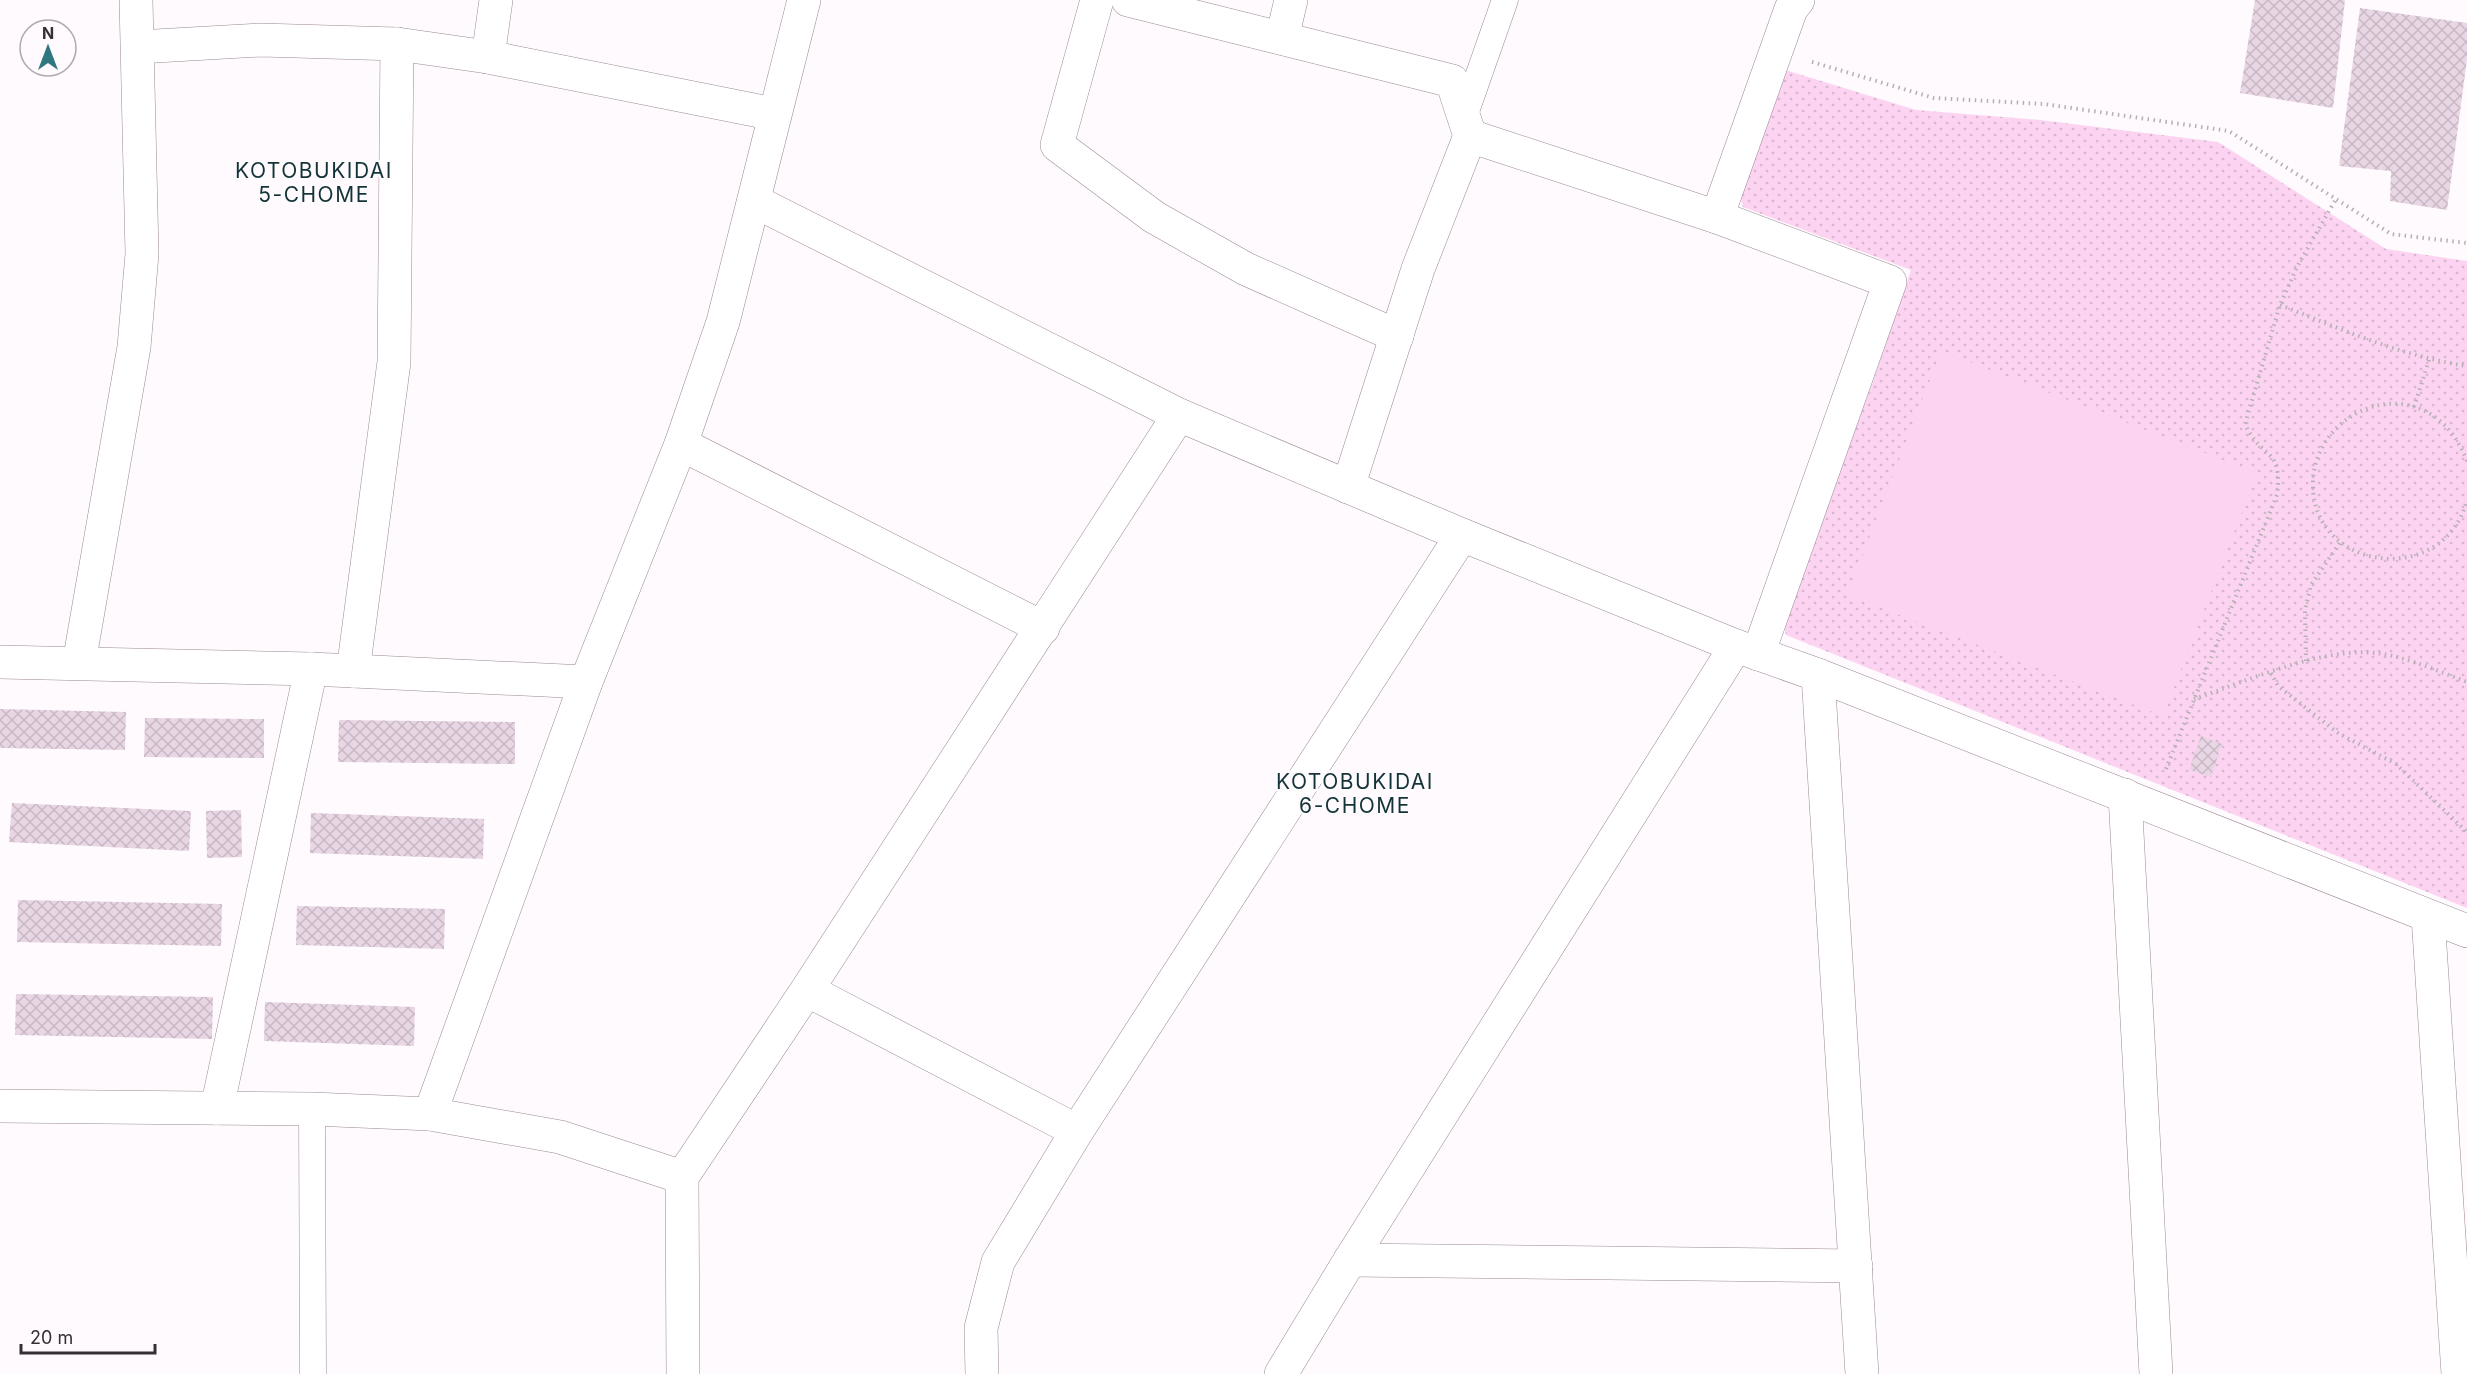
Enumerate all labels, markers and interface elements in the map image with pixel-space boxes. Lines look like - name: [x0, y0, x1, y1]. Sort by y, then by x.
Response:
- north arrow: [18, 18, 78, 78]
- text: N: [42, 23, 54, 43]
- district label: KOTOBUKIDAI 5-CHOME: [235, 158, 393, 207]
- district label: KOTOBUKIDAI 6-CHOME: [1276, 769, 1434, 818]
- scale bar: [21, 1317, 154, 1355]
- text: 20 m: [30, 1327, 73, 1348]

